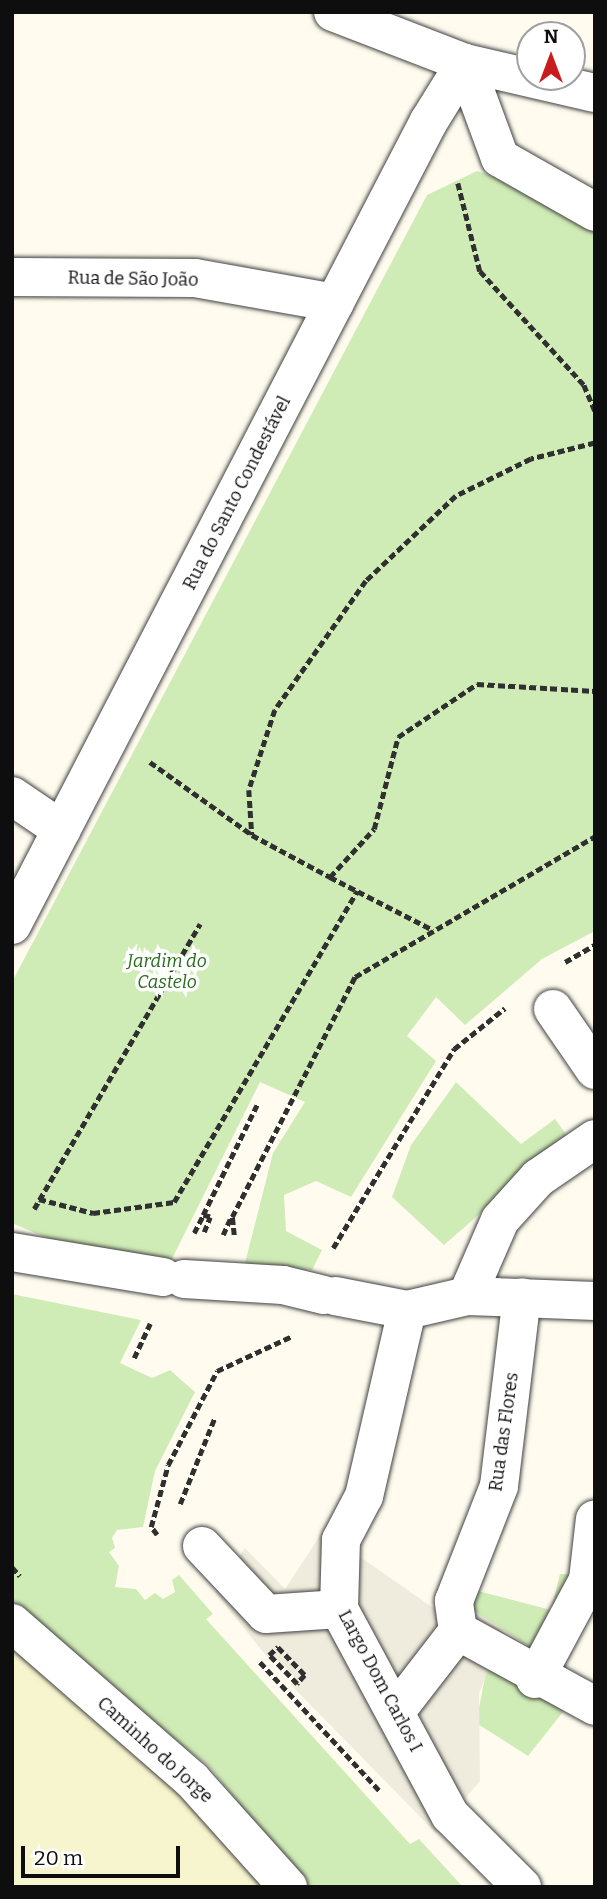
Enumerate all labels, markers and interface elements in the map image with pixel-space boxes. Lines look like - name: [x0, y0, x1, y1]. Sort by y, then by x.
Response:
- north arrow: [516, 21, 586, 91]
- text: N: [544, 25, 558, 48]
- street label: Rua de São João: [67, 267, 199, 291]
- street label: Rua do Santo Condestável: [179, 393, 295, 593]
- park label: Jardim do Castelo: [127, 951, 207, 993]
- street label: Rua das Flores: [485, 1371, 523, 1493]
- street label: Largo Dom Carlos I: [333, 1606, 427, 1756]
- street label: Caminho do Jorge: [93, 1692, 217, 1808]
- scale bar: [24, 1832, 184, 1876]
- text: 20 m: [34, 1845, 83, 1871]

